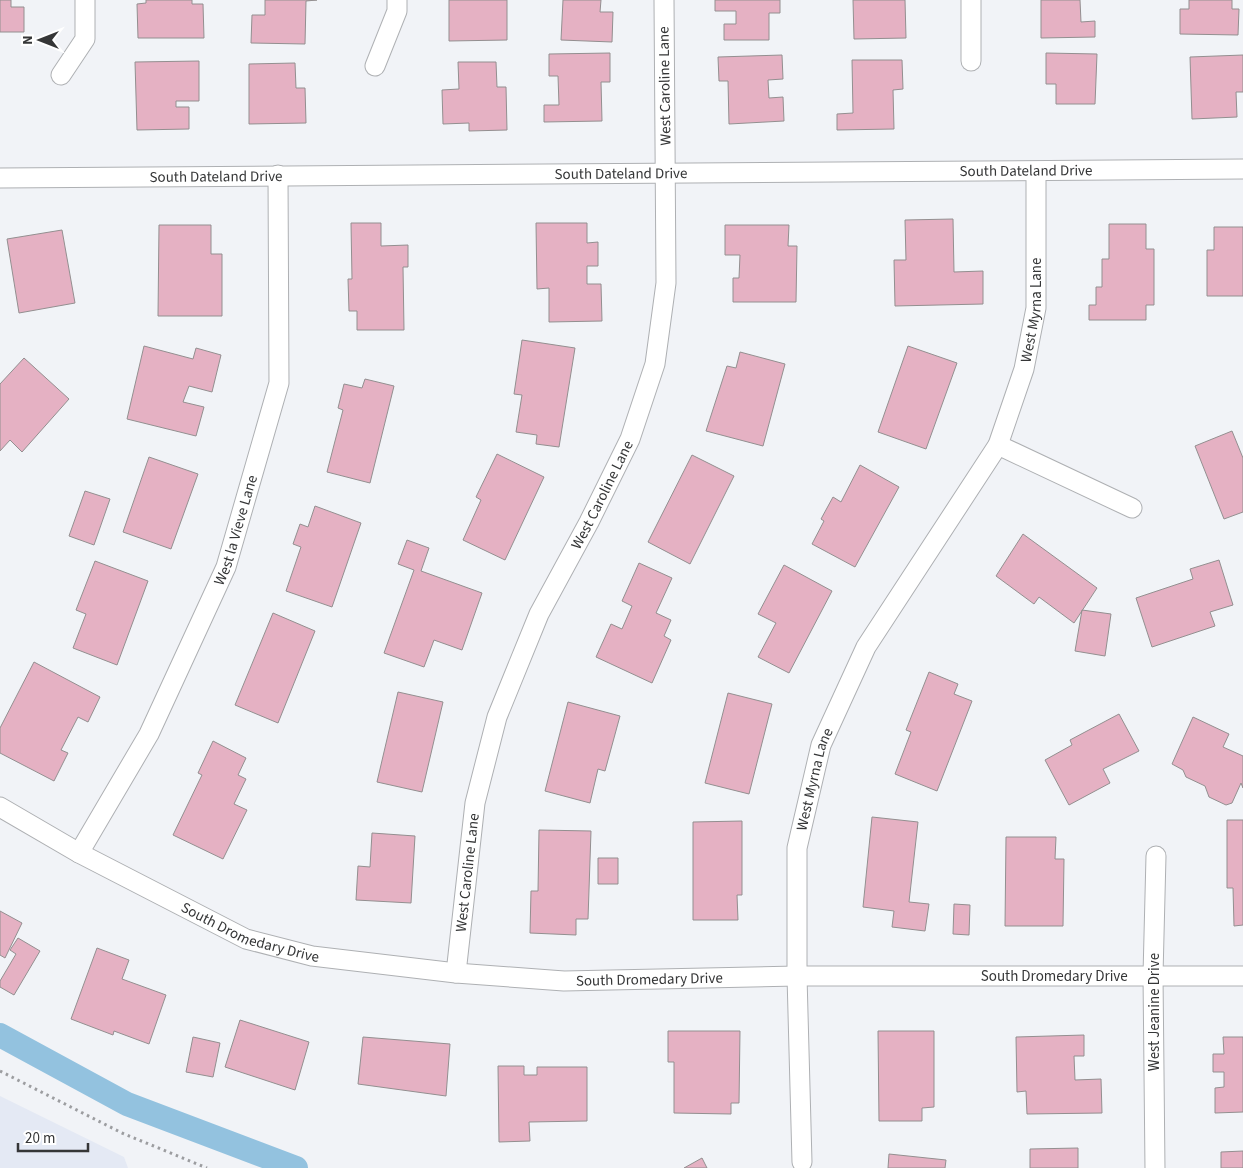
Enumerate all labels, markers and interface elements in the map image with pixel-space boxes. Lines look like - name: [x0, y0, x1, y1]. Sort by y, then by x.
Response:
- north arrow: [15, 15, 65, 65]
- street label: West Caroline Lane: [653, 26, 677, 146]
- text: N: [18, 35, 38, 45]
- street label: South Dateland Drive: [959, 160, 1093, 182]
- street label: South Dateland Drive: [554, 163, 688, 184]
- street label: South Dateland Drive: [149, 165, 283, 187]
- street label: West Myrna Lane: [1015, 258, 1047, 364]
- street label: West Caroline Lane: [566, 437, 638, 553]
- street label: West la Vieve Lane: [208, 472, 262, 589]
- street label: West Myrna Lane: [791, 724, 838, 833]
- street label: West Caroline Lane: [450, 812, 484, 933]
- street label: South Dromedary Drive: [177, 897, 320, 967]
- street label: West Jeanine Drive: [1144, 953, 1165, 1071]
- street label: South Dromedary Drive: [981, 966, 1128, 987]
- street label: South Dromedary Drive: [576, 967, 723, 991]
- scale bar: [18, 1120, 88, 1152]
- text: 20 m: [25, 1128, 55, 1149]

